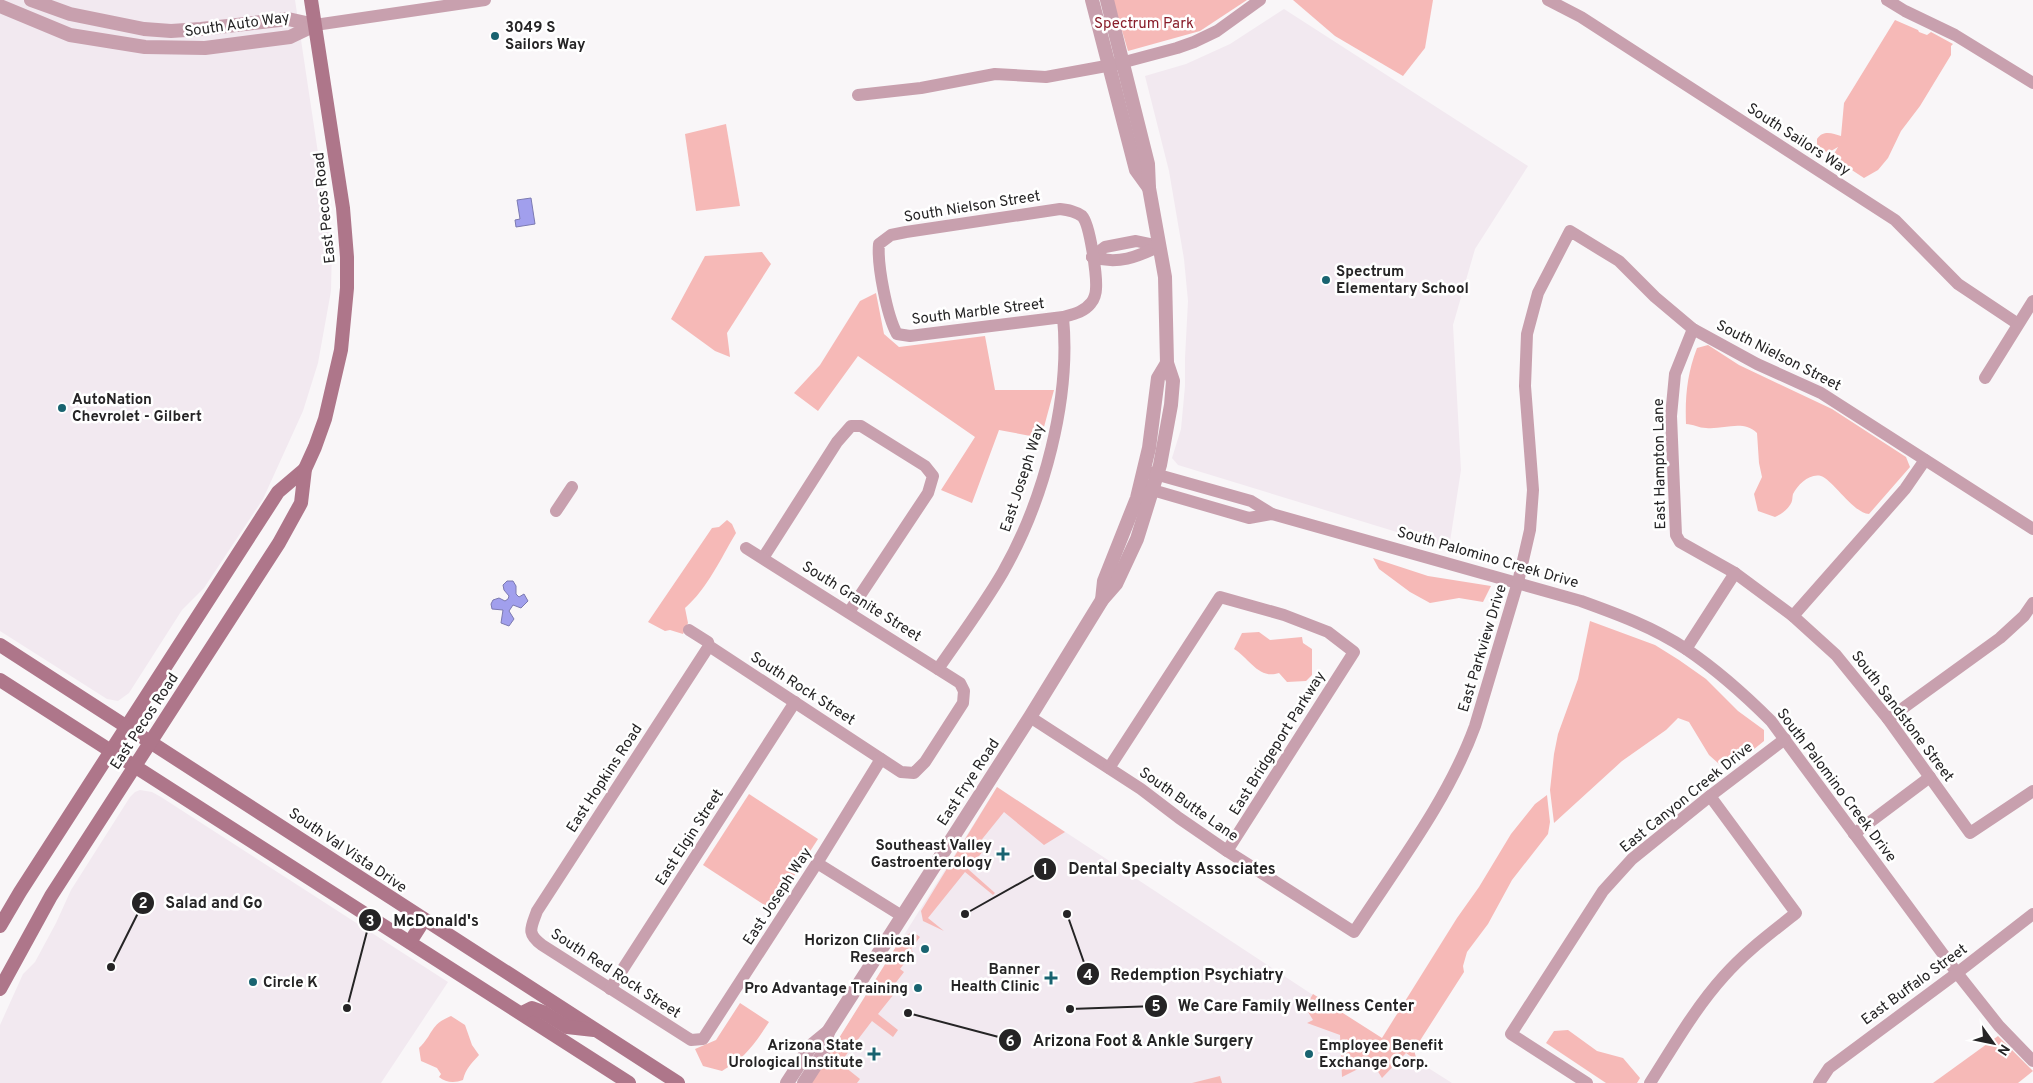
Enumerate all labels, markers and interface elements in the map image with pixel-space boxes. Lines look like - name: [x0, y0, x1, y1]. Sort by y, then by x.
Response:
- street label: South Auto Way: [183, 9, 291, 42]
- park label: Spectrum Park: [1094, 15, 1194, 34]
- place label: 3049 S Sailors Way: [505, 19, 586, 55]
- marker: 3049 S Sailors Way: [489, 30, 501, 42]
- street label: South Sailors Way: [1743, 100, 1854, 181]
- street label: East Pecos Road: [310, 151, 341, 264]
- street label: South Nielson Street: [903, 187, 1042, 228]
- place label: Spectrum Elementary School: [1336, 263, 1469, 299]
- marker: Spectrum Elementary School: [1320, 274, 1332, 286]
- street label: South Marble Street: [911, 295, 1046, 330]
- street label: South Nielson Street: [1713, 317, 1844, 396]
- place label: AutoNation Chevrolet - Gilbert: [72, 391, 202, 427]
- street label: East Hampton Lane: [1650, 398, 1671, 530]
- marker: AutoNation Chevrolet - Gilbert: [56, 402, 68, 414]
- street label: East Joseph Way: [997, 422, 1050, 535]
- street label: South Palomino Creek Drive: [1395, 523, 1580, 593]
- street label: South Granite Street: [798, 558, 925, 647]
- street label: East Parkview Drive: [1455, 582, 1512, 715]
- street label: South Rock Street: [746, 648, 858, 730]
- street label: South Sandstone Street: [1846, 648, 1957, 786]
- street label: East Bridgeport Parkway: [1226, 668, 1331, 820]
- street label: East Pecos Road: [107, 670, 184, 774]
- street label: South Palomino Creek Drive: [1772, 705, 1900, 867]
- street label: East Hopkins Road: [563, 721, 647, 837]
- street label: East Frye Road: [934, 736, 1005, 830]
- street label: East Canyon Creek Drive: [1617, 739, 1757, 858]
- street label: South Butte Lane: [1135, 764, 1241, 847]
- street label: East Elgin Street: [652, 786, 729, 890]
- street label: South Val Vista Drive: [284, 805, 410, 898]
- place label: Southeast Valley Gastroenterology: [871, 837, 992, 873]
- street label: East Joseph Way: [740, 844, 817, 949]
- marker: Southeast Valley Gastroenterology: [996, 847, 1010, 861]
- callout: Dental Specialty Associates: [1033, 853, 1286, 884]
- text: Dental Specialty Associates: [1068, 860, 1276, 880]
- text: 1: [1042, 861, 1048, 880]
- callout: Salad and Go: [130, 887, 273, 918]
- text: Salad and Go: [165, 894, 263, 914]
- text: 2: [138, 895, 148, 914]
- callout: McDonald's: [358, 905, 488, 936]
- text: McDonald's: [393, 912, 479, 932]
- text: 3: [366, 913, 375, 932]
- street label: South Red Rock Street: [547, 925, 684, 1023]
- place label: Horizon Clinical Research: [804, 932, 915, 968]
- street label: East Buffalo Street: [1858, 940, 1972, 1030]
- marker: Horizon Clinical Research: [919, 943, 931, 955]
- callout: Redemption Psychiatry: [1075, 959, 1294, 990]
- place label: Banner Health Clinic: [951, 961, 1041, 997]
- text: Redemption Psychiatry: [1110, 966, 1284, 986]
- text: 4: [1083, 967, 1093, 986]
- marker: Banner Health Clinic: [1044, 971, 1058, 985]
- place label: Circle K: [263, 974, 318, 993]
- marker: Circle K: [247, 976, 259, 988]
- place label: Pro Advantage Training: [744, 980, 908, 999]
- marker: Pro Advantage Training: [912, 982, 924, 994]
- callout: We Care Family Wellness Center: [1143, 990, 1425, 1021]
- text: We Care Family Wellness Center: [1178, 997, 1415, 1017]
- text: 5: [1151, 998, 1161, 1017]
- north arrow: [1968, 1018, 2018, 1068]
- callout: Arizona Foot & Ankle Surgery: [998, 1025, 1264, 1056]
- text: Arizona Foot & Ankle Surgery: [1033, 1032, 1253, 1052]
- text: 6: [1005, 1033, 1015, 1052]
- place label: Arizona State Urological Institute: [728, 1037, 863, 1073]
- place label: Employee Benefit Exchange Corp.: [1319, 1037, 1444, 1073]
- text: N: [1993, 1040, 2013, 1058]
- marker: Arizona State Urological Institute: [867, 1047, 881, 1061]
- marker: Employee Benefit Exchange Corp.: [1303, 1048, 1315, 1060]

